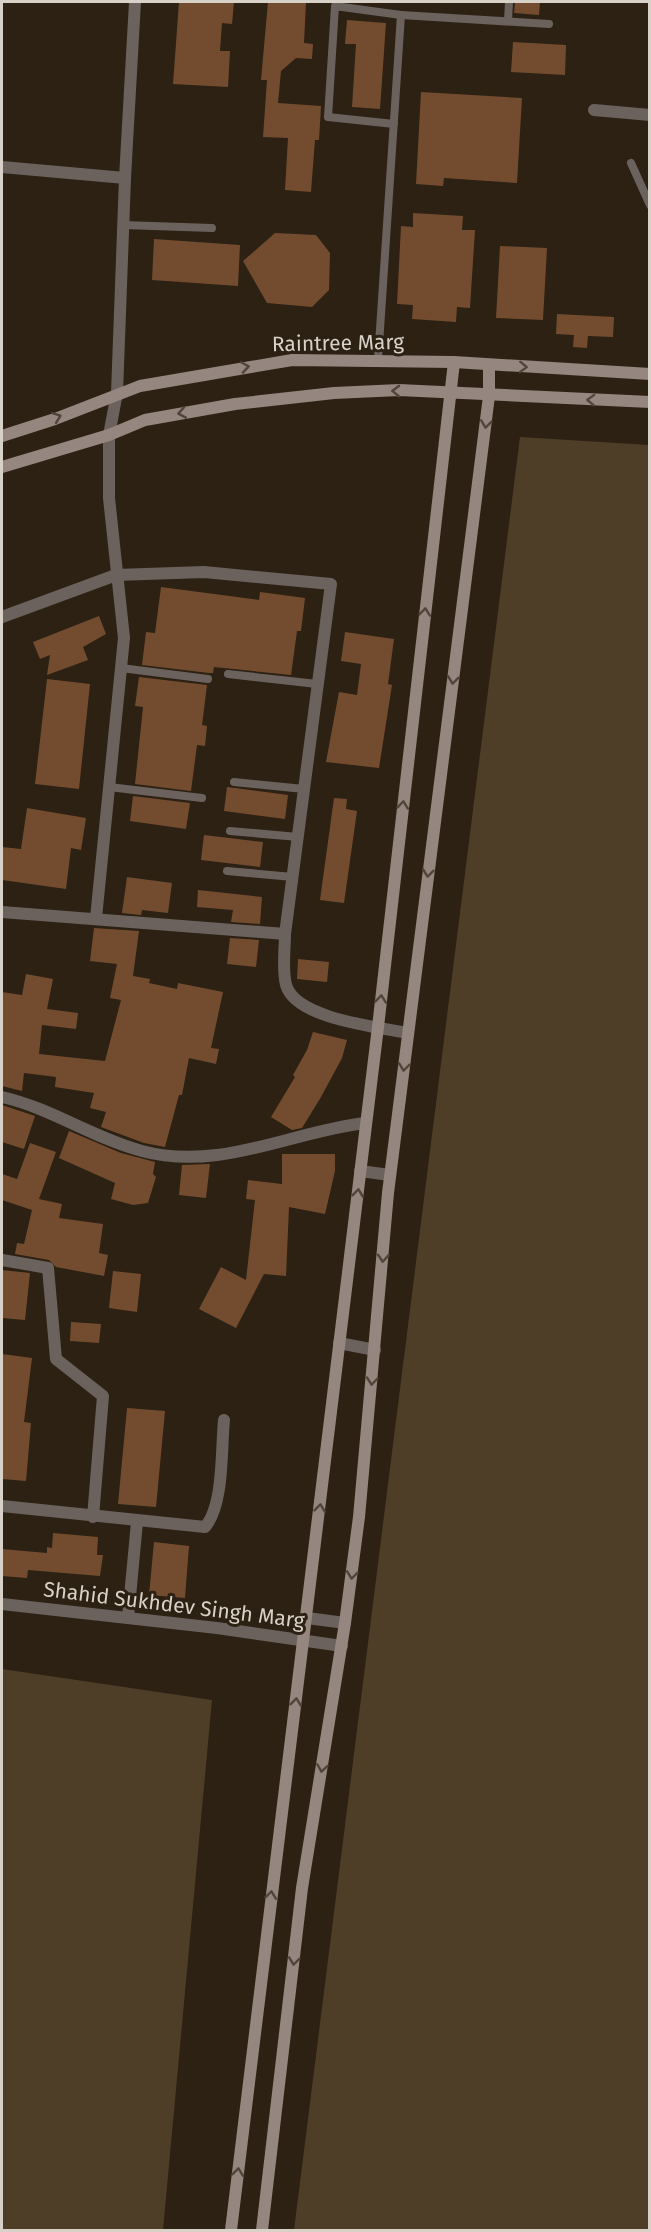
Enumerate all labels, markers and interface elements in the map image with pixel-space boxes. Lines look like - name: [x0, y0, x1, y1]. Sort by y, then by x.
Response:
- street label: Raintree Marg: [272, 329, 404, 357]
- one-way arrow: [518, 360, 527, 373]
- one-way arrow: [240, 362, 249, 374]
- one-way arrow: [392, 385, 401, 397]
- one-way arrow: [587, 393, 596, 406]
- one-way arrow: [177, 406, 186, 418]
- one-way arrow: [51, 412, 62, 425]
- one-way arrow: [480, 419, 492, 428]
- one-way arrow: [418, 607, 431, 616]
- one-way arrow: [447, 675, 460, 684]
- one-way arrow: [396, 801, 409, 810]
- one-way arrow: [423, 869, 435, 878]
- one-way arrow: [374, 995, 387, 1004]
- one-way arrow: [398, 1062, 410, 1071]
- one-way arrow: [351, 1188, 363, 1197]
- one-way arrow: [377, 1254, 390, 1263]
- one-way arrow: [366, 1377, 379, 1386]
- one-way arrow: [313, 1504, 325, 1513]
- one-way arrow: [346, 1571, 358, 1580]
- street label: Shahid Sukhdev Singh Marg: [42, 1576, 306, 1634]
- one-way arrow: [289, 1697, 302, 1707]
- one-way arrow: [316, 1762, 329, 1772]
- one-way arrow: [264, 1891, 277, 1900]
- one-way arrow: [288, 1956, 301, 1965]
- one-way arrow: [232, 2168, 244, 2177]

